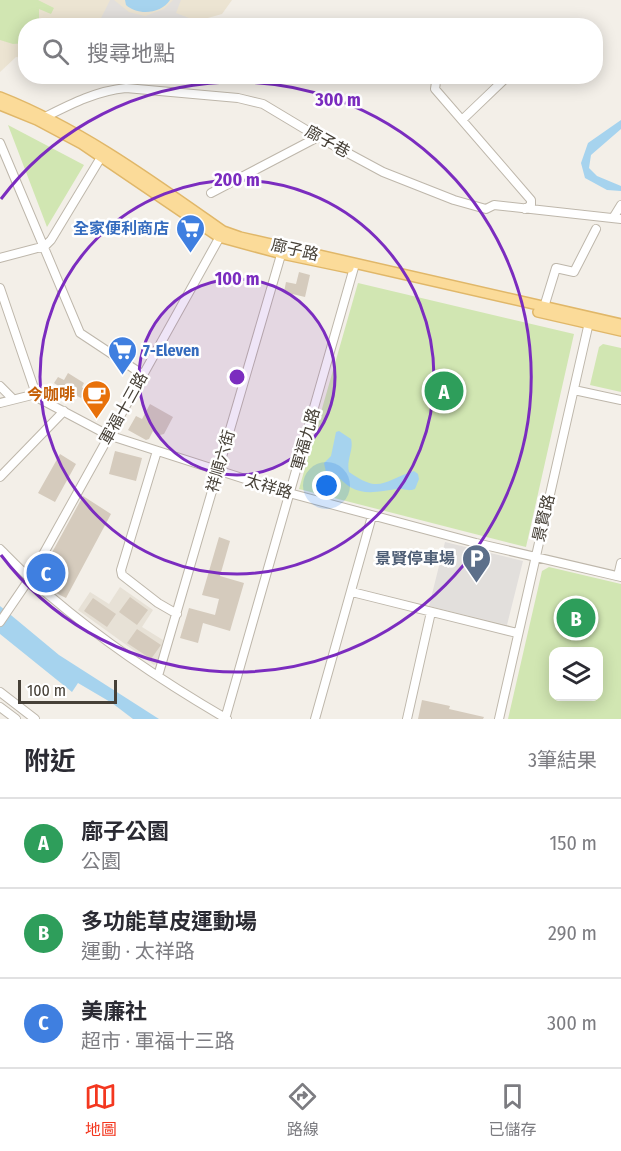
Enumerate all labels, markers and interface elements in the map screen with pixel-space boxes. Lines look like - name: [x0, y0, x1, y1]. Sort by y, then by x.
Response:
- search box: [18, 18, 603, 84]
- icon: search: [39, 35, 72, 68]
- text: 搜尋地點: [87, 40, 175, 67]
- text: 300 m: [314, 89, 361, 111]
- street label: 廍子巷: [302, 121, 353, 161]
- text: 200 m: [213, 169, 260, 191]
- supermarket icon: 全家便利商店: [174, 212, 206, 254]
- place label: 全家便利商店: [73, 219, 169, 238]
- street label: 廍子路: [269, 235, 320, 264]
- text: 100 m: [215, 268, 259, 290]
- supermarket icon: 7-Eleven: [106, 334, 138, 376]
- place label: 7-Eleven: [143, 341, 199, 360]
- centre of rings: [227, 367, 247, 387]
- pin: A: [424, 368, 464, 414]
- street label: 軍福十三路: [96, 369, 151, 448]
- cafe icon: 今咖啡: [80, 378, 112, 420]
- place label: 今咖啡: [27, 385, 75, 404]
- street label: 軍福九路: [288, 406, 323, 473]
- street label: 祥順六街: [203, 428, 238, 495]
- street label: 太祥路: [243, 470, 295, 503]
- your location: [312, 471, 341, 500]
- street label: 景賢路: [529, 493, 558, 544]
- parking icon: 景賢停車場: [460, 542, 492, 584]
- place label: 景賢停車場: [375, 549, 455, 568]
- pin: C: [26, 550, 66, 596]
- pin: B: [556, 596, 596, 640]
- map controls: [549, 647, 603, 701]
- button: layers: [549, 647, 603, 701]
- scale bar: [18, 677, 117, 704]
- text: 100 m: [27, 681, 66, 700]
- text: 附近: [24, 746, 76, 777]
- text: 3筆結果: [528, 748, 597, 772]
- text: 廍子公園: [81, 818, 169, 845]
- text: A: [38, 831, 49, 855]
- text: 150 m: [550, 831, 597, 855]
- text: 公園: [81, 849, 121, 873]
- text: 多功能草皮運動場: [81, 908, 257, 935]
- text: B: [38, 921, 49, 945]
- text: 290 m: [548, 921, 597, 945]
- text: 運動 · 太祥路: [81, 939, 195, 963]
- text: 美廉社: [81, 998, 147, 1025]
- text: C: [38, 1011, 49, 1035]
- text: 300 m: [547, 1011, 597, 1035]
- text: 超市 · 軍福十三路: [81, 1029, 235, 1053]
- tab: 地圖: [84, 1080, 117, 1140]
- tab: 路線: [286, 1080, 319, 1140]
- tab: 已儲存: [488, 1080, 536, 1140]

